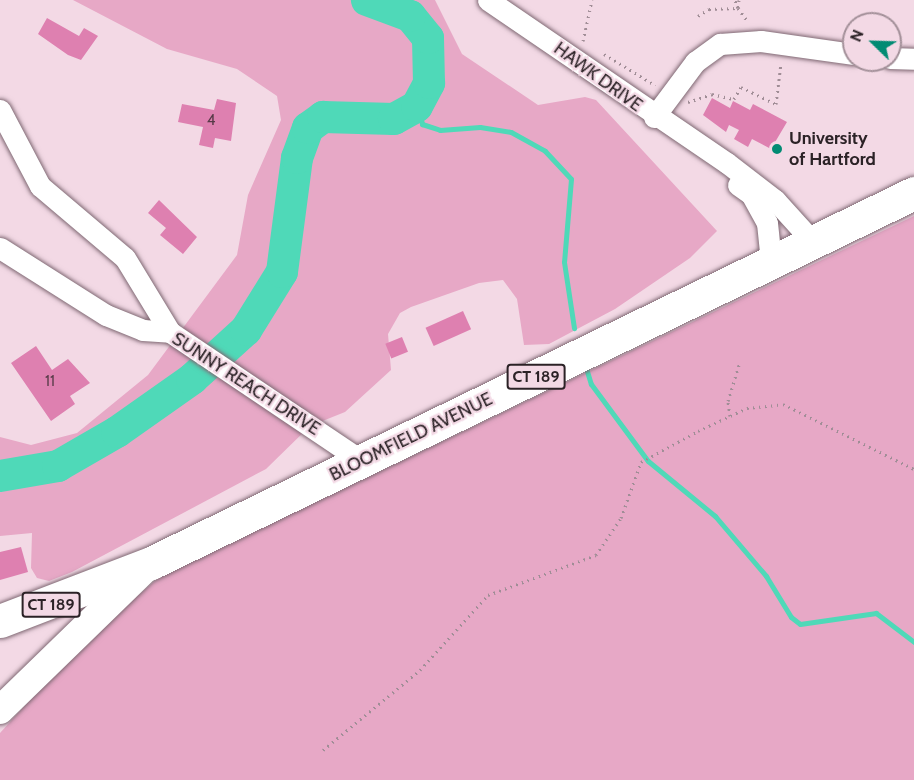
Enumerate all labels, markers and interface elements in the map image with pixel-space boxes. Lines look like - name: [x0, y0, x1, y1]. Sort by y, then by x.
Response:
- north arrow: [842, 12, 902, 72]
- text: N: [846, 27, 868, 44]
- street label: HAWK DRIVE: [550, 38, 646, 116]
- house number: 4: [207, 112, 215, 130]
- place label: University of Hartford: [789, 128, 876, 170]
- marker: University of Hartford: [770, 142, 784, 156]
- street label: SUNNY REACH DRIVE: [168, 328, 324, 440]
- road number: CT 189: [506, 364, 566, 390]
- house number: 11: [45, 373, 55, 391]
- street label: BLOOMFIELD AVENUE: [326, 388, 496, 486]
- road number: CT 189: [21, 592, 81, 618]

